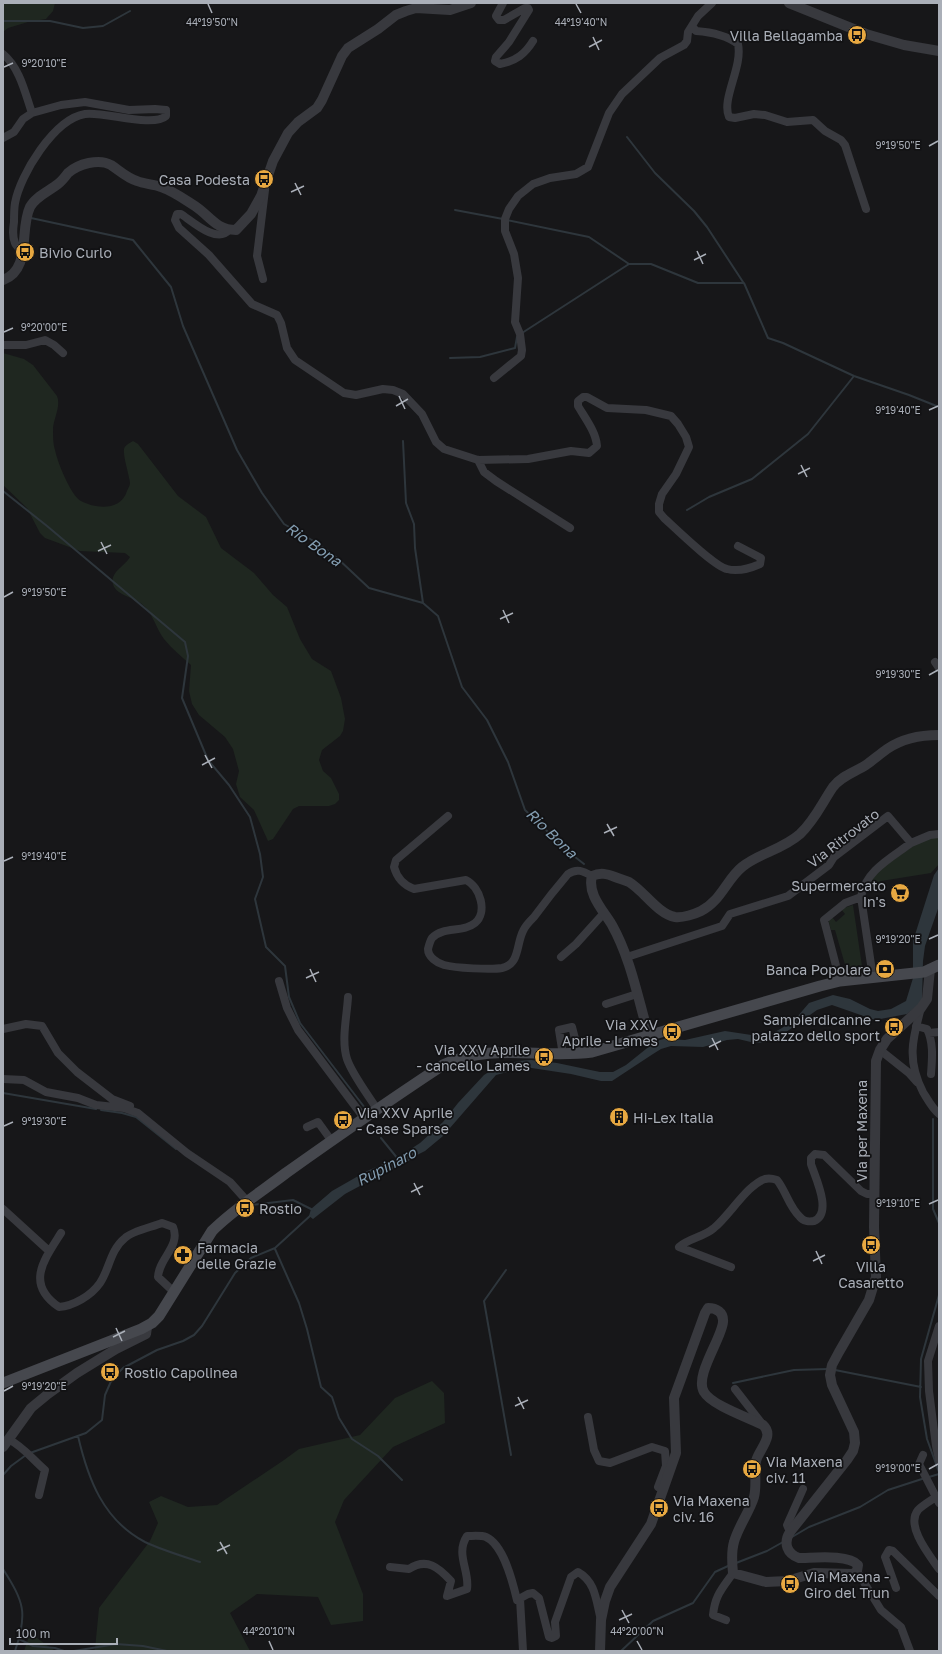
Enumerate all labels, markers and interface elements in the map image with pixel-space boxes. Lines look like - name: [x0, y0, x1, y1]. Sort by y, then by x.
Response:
- text: 44°19'50"N: [186, 16, 238, 28]
- text: 44°19'40"N: [555, 16, 607, 28]
- bus stop icon: Villa Bellagamba: [846, 24, 868, 46]
- place label: Villa Bellagamba: [730, 27, 843, 44]
- text: 9°20'10"E: [21, 57, 67, 69]
- text: 9°19'50"E: [875, 139, 921, 151]
- bus stop icon: Casa Podesta: [253, 168, 275, 190]
- place label: Casa Podesta: [159, 171, 250, 188]
- bus stop icon: Bivio Curlo: [14, 241, 36, 263]
- place label: Bivio Curlo: [39, 244, 112, 261]
- text: 9°20'00"E: [21, 321, 67, 333]
- text: 9°19'40"E: [875, 404, 921, 416]
- water label: Rio Bona: [283, 518, 346, 570]
- text: 9°19'50"E: [21, 586, 67, 598]
- text: 9°19'30"E: [875, 668, 921, 680]
- water label: Rio Bona: [523, 804, 582, 862]
- street label: Via Ritrovato: [804, 805, 882, 871]
- text: 9°19'40"E: [21, 850, 67, 862]
- place label: Supermercato In's: [791, 877, 886, 910]
- supermarket icon: Supermercato In's: [889, 882, 911, 904]
- text: 9°19'20"E: [875, 933, 921, 945]
- bank icon: Banca Popolare: [874, 958, 896, 980]
- place label: Banca Popolare: [766, 961, 871, 978]
- place label: Sampierdicanne - palazzo dello sport: [752, 1011, 880, 1044]
- place label: Via XXV Aprile - Lames: [562, 1016, 659, 1049]
- bus stop icon: Sampierdicanne - palazzo dello sport: [883, 1016, 905, 1038]
- bus stop icon: Via XXV Aprile - Lames: [661, 1021, 683, 1043]
- place label: Via XXV Aprile - cancello Lames: [417, 1041, 530, 1074]
- bus stop icon: Via XXV Aprile - cancello Lames: [533, 1046, 555, 1068]
- street label: Via per Maxena: [853, 1080, 870, 1182]
- place label: Via XXV Aprile - Case Sparse: [357, 1104, 453, 1137]
- building icon: Hi-Lex Italia: [608, 1106, 630, 1128]
- bus stop icon: Via XXV Aprile - Case Sparse: [332, 1109, 354, 1131]
- place label: Hi-Lex Italia: [633, 1109, 714, 1126]
- text: 9°19'30"E: [21, 1115, 67, 1127]
- water label: Rupinaro: [353, 1142, 420, 1189]
- bus stop icon: Rostio: [234, 1197, 256, 1219]
- text: 9°19'10"E: [876, 1197, 920, 1209]
- place label: Rostio: [259, 1200, 302, 1217]
- bus stop icon: Villa Casaretto: [860, 1234, 882, 1256]
- place label: Farmacia delle Grazie: [197, 1239, 276, 1272]
- pharmacy icon: Farmacia delle Grazie: [172, 1244, 194, 1266]
- place label: Villa Casaretto: [838, 1258, 904, 1291]
- bus stop icon: Rostio Capolinea: [99, 1361, 121, 1383]
- place label: Rostio Capolinea: [124, 1364, 238, 1381]
- text: 9°19'20"E: [21, 1380, 67, 1392]
- place label: Via Maxena civ. 11: [766, 1453, 843, 1486]
- bus stop icon: Via Maxena civ. 11: [741, 1458, 763, 1480]
- text: 9°19'00"E: [875, 1462, 921, 1474]
- place label: Via Maxena civ. 16: [673, 1492, 750, 1525]
- bus stop icon: Via Maxena civ. 16: [648, 1497, 670, 1519]
- place label: Via Maxena - Giro del Trun: [804, 1568, 890, 1601]
- bus stop icon: Via Maxena - Giro del Trun: [779, 1573, 801, 1595]
- scale bar: [10, 1620, 117, 1646]
- text: 44°20'10"N: [243, 1625, 295, 1637]
- text: 44°20'00"N: [610, 1625, 664, 1637]
- text: 100 m: [16, 1626, 50, 1641]

